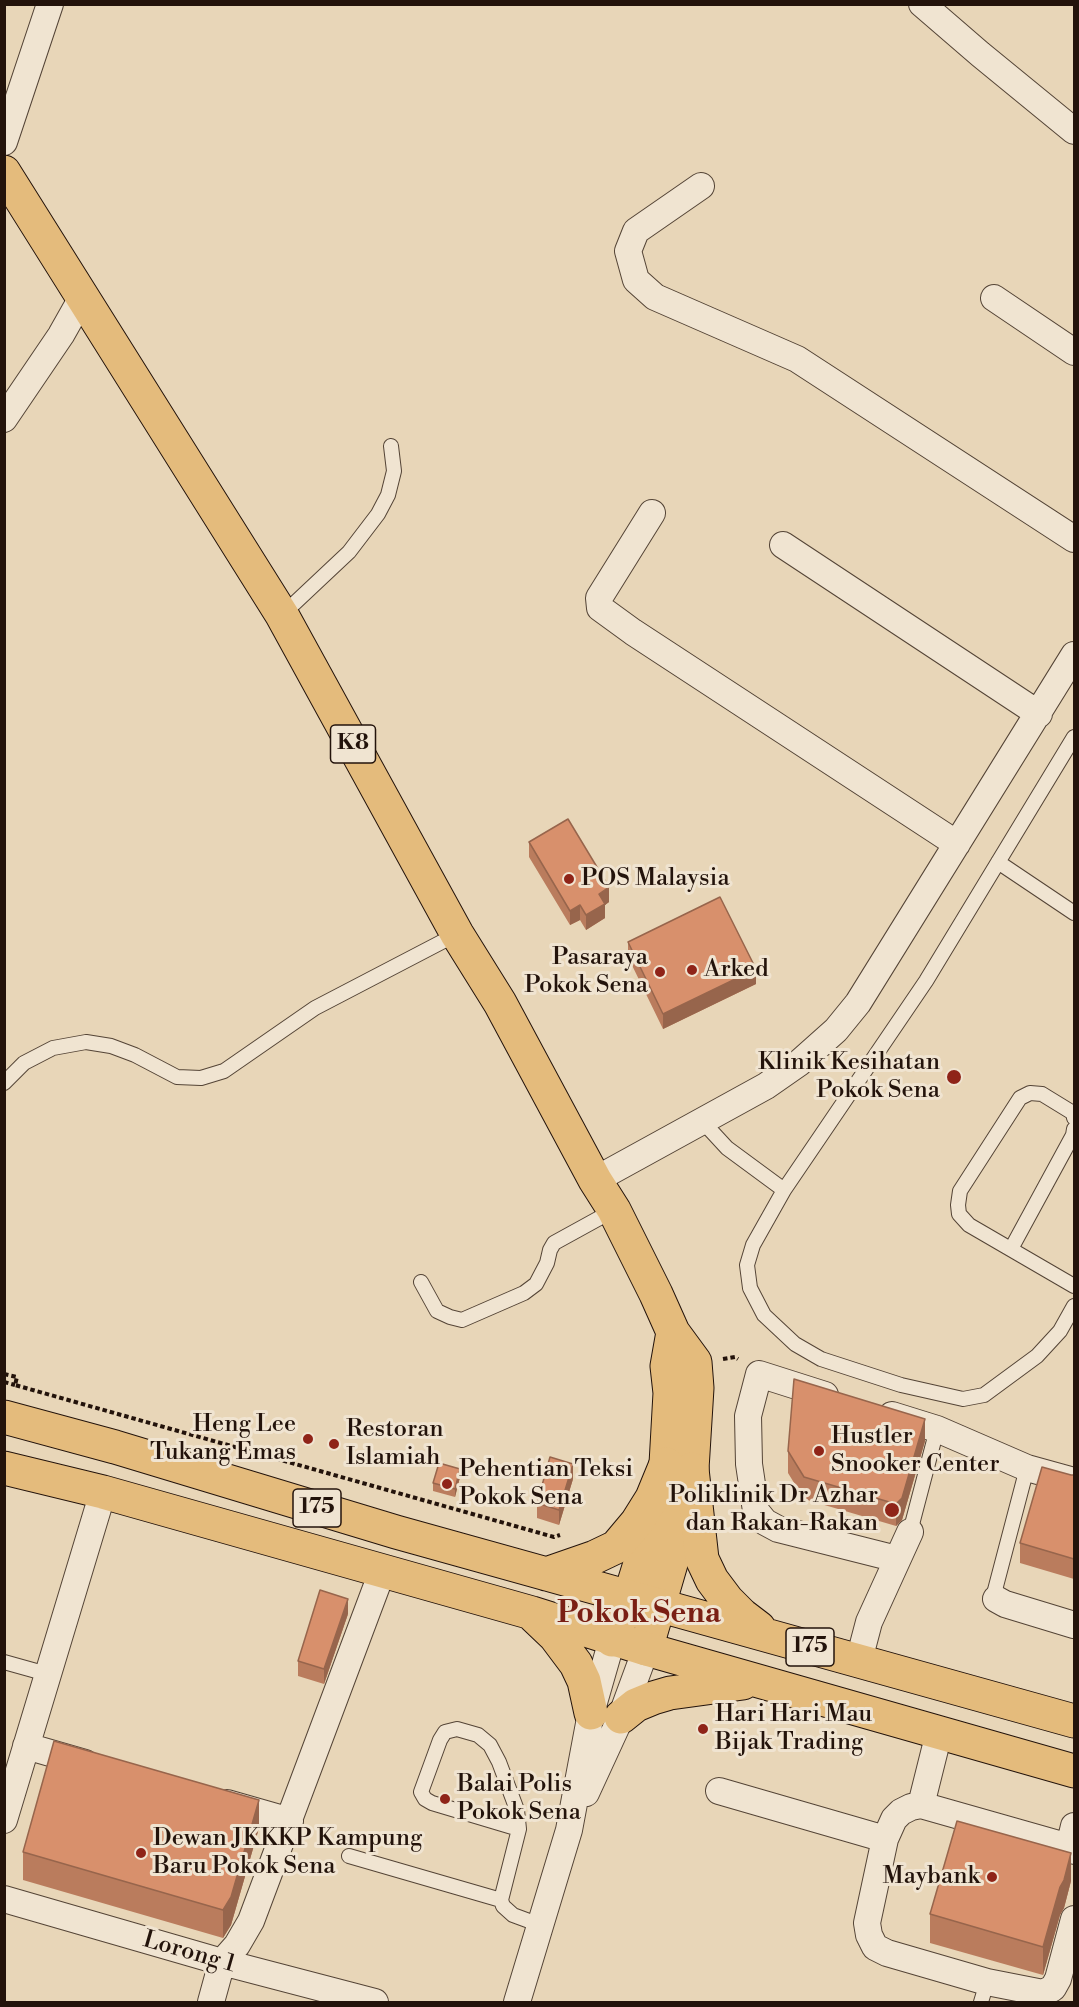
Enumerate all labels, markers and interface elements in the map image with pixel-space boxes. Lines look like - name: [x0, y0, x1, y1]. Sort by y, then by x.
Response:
- road number: K8: [330, 725, 376, 763]
- place label: POS Malaysia: [581, 865, 730, 893]
- marker: POS Malaysia: [562, 872, 576, 886]
- place label: Pasaraya Pokok Sena: [524, 944, 648, 1000]
- place label: Arked: [704, 956, 769, 984]
- marker: Arked: [685, 963, 699, 977]
- marker: Pasaraya Pokok Sena: [653, 965, 667, 979]
- place label: Klinik Kesihatan Pokok Sena: [758, 1049, 940, 1105]
- marker: Klinik Kesihatan Pokok Sena: [945, 1068, 963, 1086]
- place label: Heng Lee Tukang Emas: [150, 1411, 296, 1467]
- place label: Restoran Islamiah: [346, 1416, 444, 1472]
- place label: Hustler Snooker Center: [831, 1423, 1000, 1479]
- marker: Heng Lee Tukang Emas: [301, 1432, 315, 1446]
- marker: Restoran Islamiah: [327, 1437, 341, 1451]
- marker: Hustler Snooker Center: [812, 1444, 826, 1458]
- place label: Pehentian Teksi Pokok Sena: [459, 1456, 633, 1512]
- marker: Pehentian Teksi Pokok Sena: [440, 1477, 454, 1491]
- place label: Poliklinik Dr Azhar dan Rakan-Rakan: [669, 1482, 878, 1538]
- road number: 175: [293, 1489, 341, 1527]
- marker: Poliklinik Dr Azhar dan Rakan-Rakan: [883, 1501, 901, 1519]
- district label: Pokok Sena: [557, 1597, 721, 1633]
- road number: 175: [786, 1628, 834, 1666]
- place label: Hari Hari Mau Bijak Trading: [715, 1701, 872, 1757]
- marker: Hari Hari Mau Bijak Trading: [696, 1722, 710, 1736]
- place label: Balai Polis Pokok Sena: [457, 1771, 581, 1827]
- marker: Balai Polis Pokok Sena: [438, 1792, 452, 1806]
- place label: Dewan JKKKP Kampung Baru Pokok Sena: [153, 1825, 423, 1881]
- marker: Dewan JKKKP Kampung Baru Pokok Sena: [134, 1846, 148, 1860]
- place label: Maybank: [883, 1863, 980, 1891]
- marker: Maybank: [985, 1870, 999, 1884]
- street label: Lorong 1: [139, 1926, 239, 1980]

